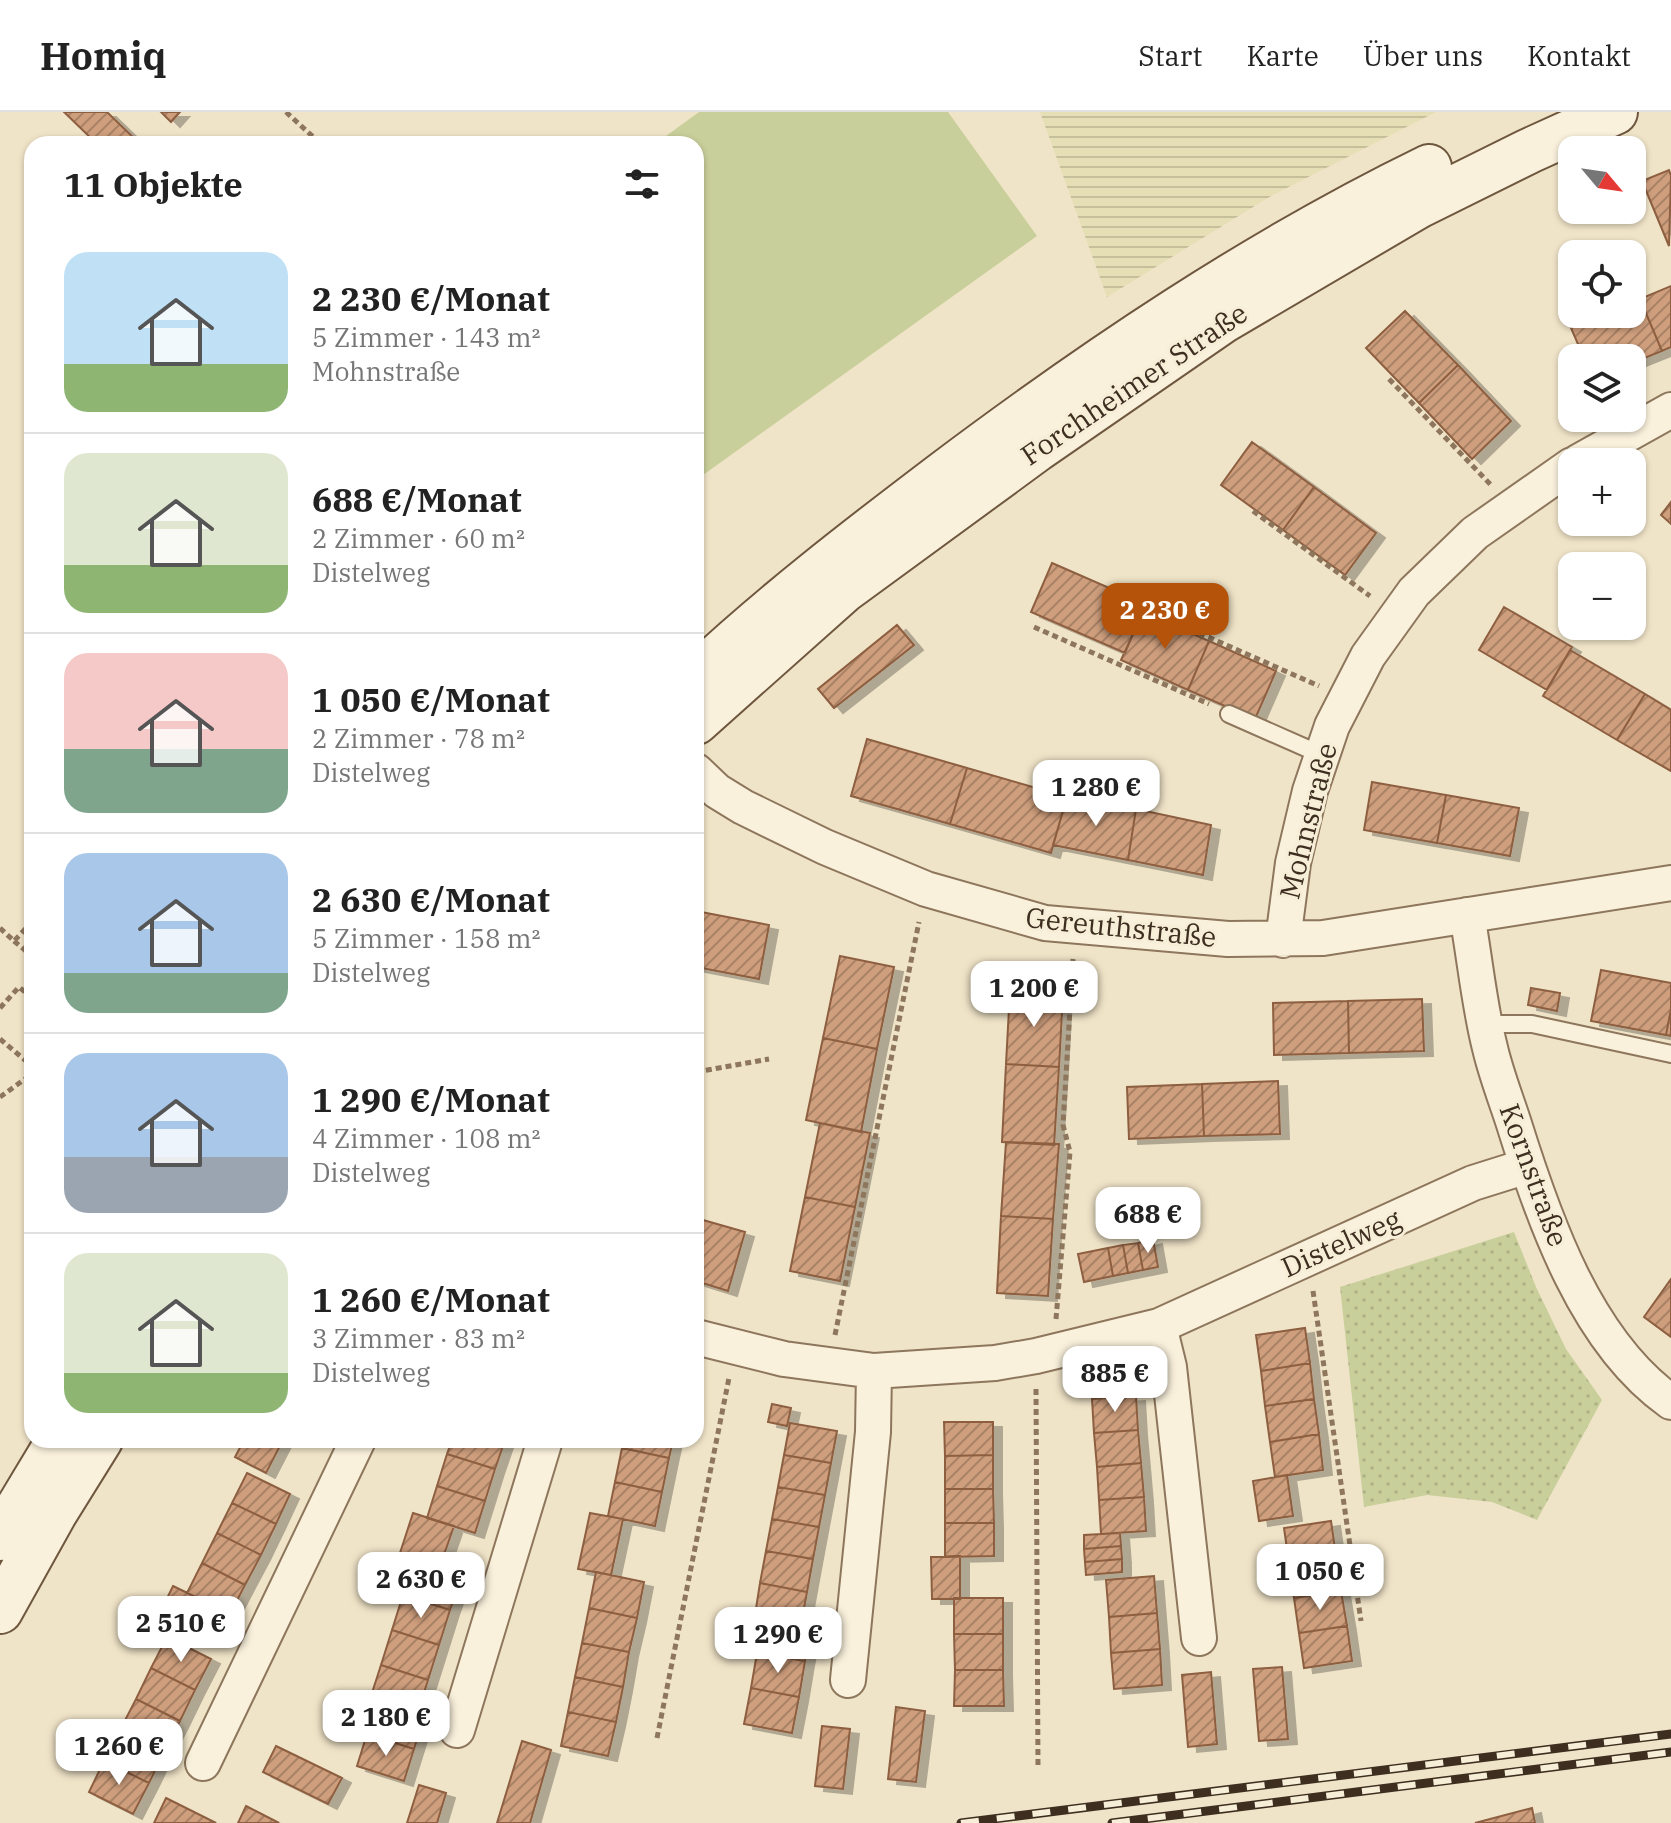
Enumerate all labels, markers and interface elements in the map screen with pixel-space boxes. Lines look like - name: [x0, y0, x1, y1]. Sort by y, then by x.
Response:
- text: Homiq: [40, 31, 166, 80]
- text: Start: [1138, 37, 1202, 74]
- text: Karte: [1246, 37, 1319, 74]
- text: Über uns: [1363, 37, 1483, 74]
- text: Kontakt: [1527, 37, 1631, 74]
- north arrow: [1558, 136, 1646, 224]
- map controls: [1558, 136, 1646, 640]
- text: 11 Objekte: [64, 162, 243, 206]
- icon: filters: [620, 162, 664, 206]
- button: locate: [1558, 240, 1646, 328]
- text: 2 230 €/Monat: [312, 276, 550, 320]
- icon: home: [128, 284, 224, 380]
- street label: Forchheimer Straße: [1013, 294, 1254, 473]
- text: 5 Zimmer · 143 m²: [312, 320, 541, 354]
- button: layers: [1558, 344, 1646, 432]
- text: Mohnstraße: [312, 354, 460, 388]
- button: +: [1558, 448, 1646, 536]
- text: 688 €/Monat: [312, 477, 522, 521]
- icon: home: [128, 485, 224, 581]
- text: 2 Zimmer · 60 m²: [312, 521, 525, 555]
- button: −: [1558, 552, 1646, 640]
- text: Distelweg: [312, 555, 430, 589]
- pin: 2 230 €: [1091, 583, 1239, 651]
- text: 2 230 €: [1120, 592, 1210, 626]
- text: 1 050 €/Monat: [312, 677, 550, 721]
- icon: home: [128, 685, 224, 781]
- text: 2 Zimmer · 78 m²: [312, 721, 525, 755]
- street label: Mohnstraße: [1270, 739, 1345, 903]
- text: Distelweg: [312, 755, 430, 789]
- pin: 1 280 €: [1022, 760, 1170, 828]
- text: 1 280 €: [1051, 769, 1141, 803]
- text: 2 630 €/Monat: [312, 877, 550, 921]
- icon: home: [128, 885, 224, 981]
- street label: Gereuthstraße: [1024, 898, 1218, 955]
- text: 5 Zimmer · 158 m²: [312, 921, 541, 955]
- text: Distelweg: [312, 955, 430, 989]
- pin: 1 200 €: [960, 961, 1108, 1029]
- text: 1 200 €: [989, 970, 1079, 1004]
- text: 1 290 €/Monat: [312, 1077, 550, 1121]
- icon: home: [128, 1085, 224, 1181]
- street label: Kornstraße: [1492, 1098, 1577, 1251]
- text: 4 Zimmer · 108 m²: [312, 1121, 541, 1155]
- text: Distelweg: [312, 1155, 430, 1189]
- pin: 688 €: [1092, 1187, 1204, 1255]
- text: 688 €: [1114, 1196, 1182, 1230]
- street label: Distelweg: [1275, 1200, 1406, 1285]
- text: 1 260 €/Monat: [312, 1277, 550, 1321]
- icon: home: [128, 1285, 224, 1381]
- text: 3 Zimmer · 83 m²: [312, 1321, 525, 1355]
- pin: 885 €: [1059, 1346, 1171, 1414]
- text: Distelweg: [312, 1355, 430, 1389]
- text: 885 €: [1081, 1355, 1149, 1389]
- pin: 1 050 €: [1246, 1544, 1394, 1612]
- pin: 2 630 €: [347, 1552, 495, 1620]
- text: 1 050 €: [1275, 1553, 1365, 1587]
- text: 2 630 €: [376, 1561, 466, 1595]
- pin: 2 510 €: [107, 1596, 255, 1664]
- text: 2 510 €: [136, 1605, 226, 1639]
- pin: 1 290 €: [704, 1607, 852, 1675]
- text: 1 290 €: [733, 1616, 823, 1650]
- pin: 2 180 €: [312, 1690, 460, 1758]
- text: 2 180 €: [341, 1699, 431, 1733]
- pin: 1 260 €: [45, 1719, 193, 1787]
- text: 1 260 €: [74, 1728, 164, 1762]

